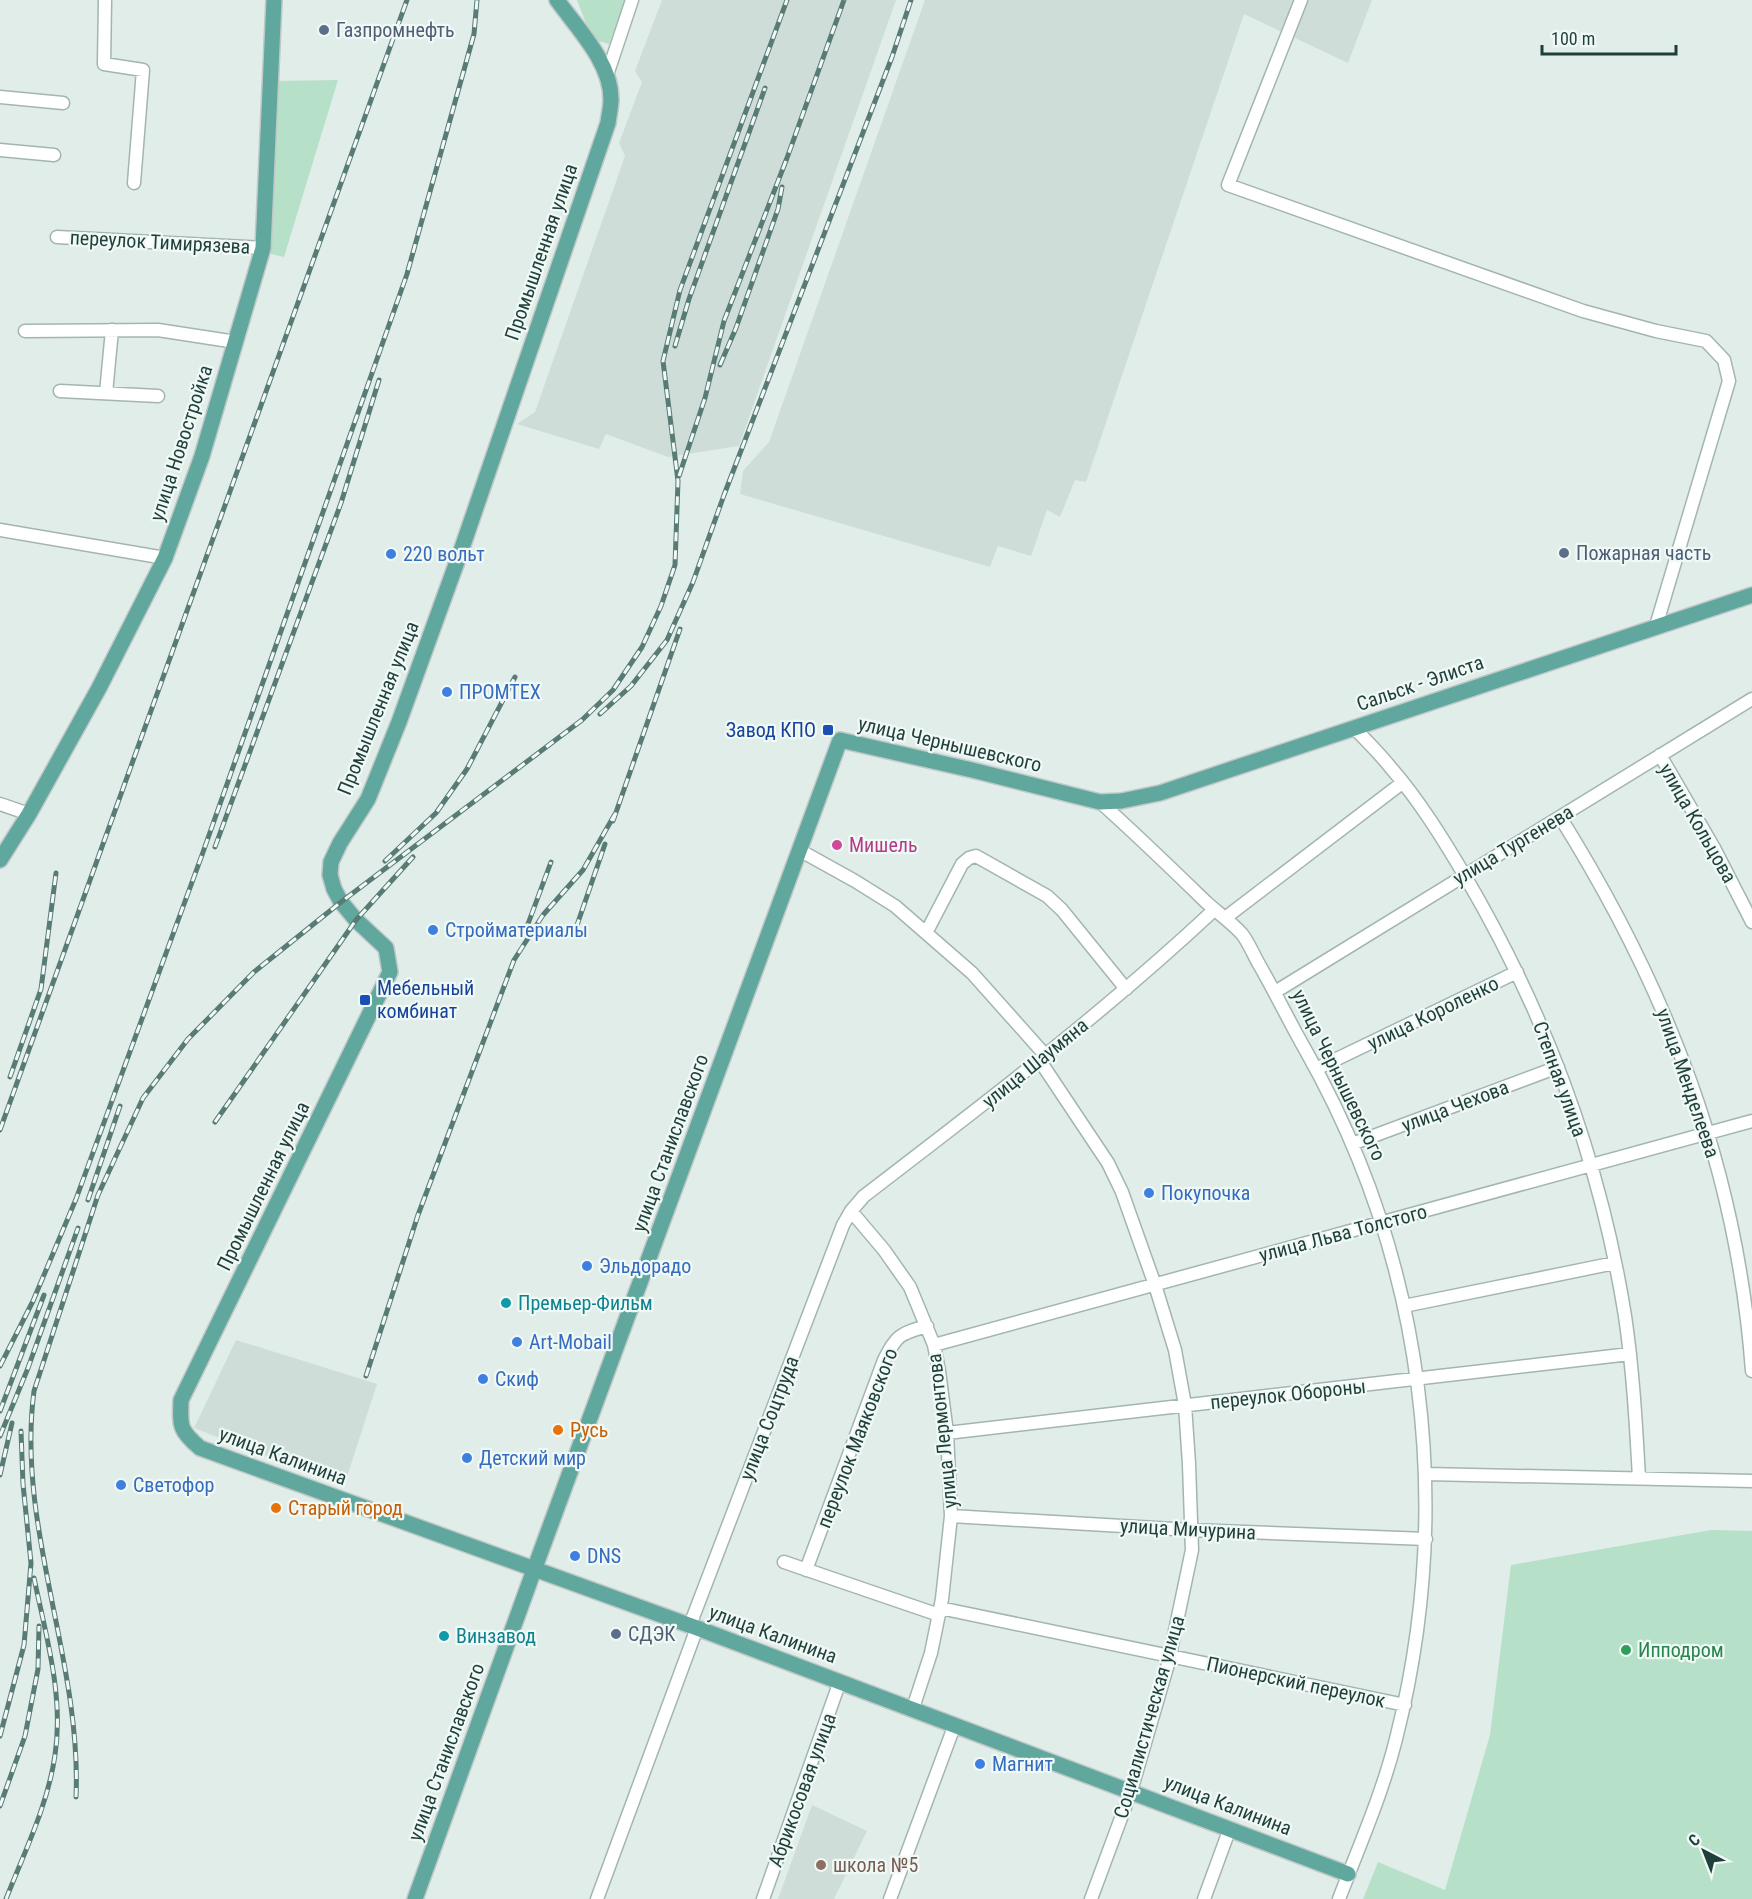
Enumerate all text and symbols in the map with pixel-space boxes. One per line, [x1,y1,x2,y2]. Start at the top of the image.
place label: Газпромнефть [336,18,455,42]
scale bar [1542,18,1676,56]
marker: Газпромнефть [317,23,331,37]
text: 100 m [1551,28,1595,49]
street label: Промышленная улица [500,161,582,343]
street label: переулок Тимирязева [69,225,251,259]
street label: улица Новостройка [144,362,218,524]
place label: Пожарная часть [1576,541,1711,565]
place label: 220 вольт [403,542,485,566]
marker: Пожарная часть [1557,546,1571,560]
marker: 220 вольт [384,547,398,561]
street label: Промышленная улица [332,618,424,798]
street label: Сальск - Элиста [1353,650,1487,716]
place label: ПРОМТЕХ [459,680,541,704]
marker: ПРОМТЕХ [440,685,454,699]
street label: улица Чернышевского [856,711,1044,777]
place label: Завод КПО [726,718,816,742]
marker: Завод КПО [821,723,835,737]
street label: улица Кольцова [1654,759,1742,887]
street label: улица Тургенева [1448,800,1578,890]
place label: Мишель [849,833,918,857]
marker: Мишель [830,838,844,852]
place label: Стройматериалы [445,918,588,942]
marker: Стройматериалы [426,923,440,937]
street label: улица Короленко [1364,971,1502,1055]
place label: Мебельный комбинат [377,976,474,1023]
street label: улица Чернышевского [1287,985,1391,1165]
marker: Мебельный комбинат [358,993,372,1007]
street label: улица Менделеева [1651,1005,1725,1161]
street label: улица Шаумяна [977,1013,1093,1113]
street label: Степная улица [1528,1018,1592,1140]
street label: улица Станиславского [627,1051,713,1235]
street label: улица Чехова [1398,1075,1512,1137]
street label: Промышленная улица [212,1098,314,1274]
place label: Покупочка [1161,1181,1250,1205]
marker: Покупочка [1142,1186,1156,1200]
street label: улица Льва Толстого [1256,1199,1430,1267]
place label: Эльдорадо [599,1254,691,1278]
marker: Эльдорадо [580,1259,594,1273]
place label: Премьер-Фильм [518,1291,653,1315]
marker: Премьер-Фильм [499,1296,513,1310]
place label: Art-Mobail [529,1330,612,1354]
marker: Art-Mobail [510,1335,524,1349]
street label: переулок Маяковского [812,1345,902,1531]
street label: улица Лермонтова [922,1352,962,1510]
street label: улица Соцтруда [734,1353,804,1483]
place label: Скиф [495,1367,539,1391]
marker: Скиф [476,1372,490,1386]
street label: переулок Обороны [1209,1374,1367,1414]
place label: Русь [570,1418,608,1442]
street label: улица Калинина [216,1422,350,1490]
marker: Русь [551,1423,565,1437]
place label: Детский мир [479,1446,586,1470]
marker: Детский мир [460,1451,474,1465]
place label: Светофор [133,1473,214,1497]
marker: Светофор [114,1478,128,1492]
place label: Старый город [288,1496,403,1520]
marker: Старый город [269,1501,283,1515]
street label: улица Мичурина [1119,1513,1257,1545]
place label: DNS [587,1544,621,1568]
marker: DNS [568,1549,582,1563]
street label: улица Калинина [706,1600,840,1668]
street label: Социалистическая улица [1109,1613,1189,1821]
place label: СДЭК [628,1622,676,1646]
place label: Винзавод [456,1624,536,1648]
marker: СДЭК [609,1627,623,1641]
marker: Винзавод [437,1629,451,1643]
place label: Ипподром [1638,1638,1724,1662]
marker: Ипподром [1619,1643,1633,1657]
street label: Пионерский переулок [1204,1651,1388,1713]
street label: улица Станиславского [403,1660,489,1844]
street label: Абрикосовая улица [763,1710,841,1870]
place label: Магнит [992,1752,1053,1776]
marker: Магнит [973,1757,987,1771]
street label: улица Калинина [1161,1770,1295,1840]
north arrow [1674,1821,1734,1881]
text: С [1685,1830,1704,1850]
place label: школа №5 [833,1853,918,1877]
marker: школа №5 [814,1858,828,1872]

